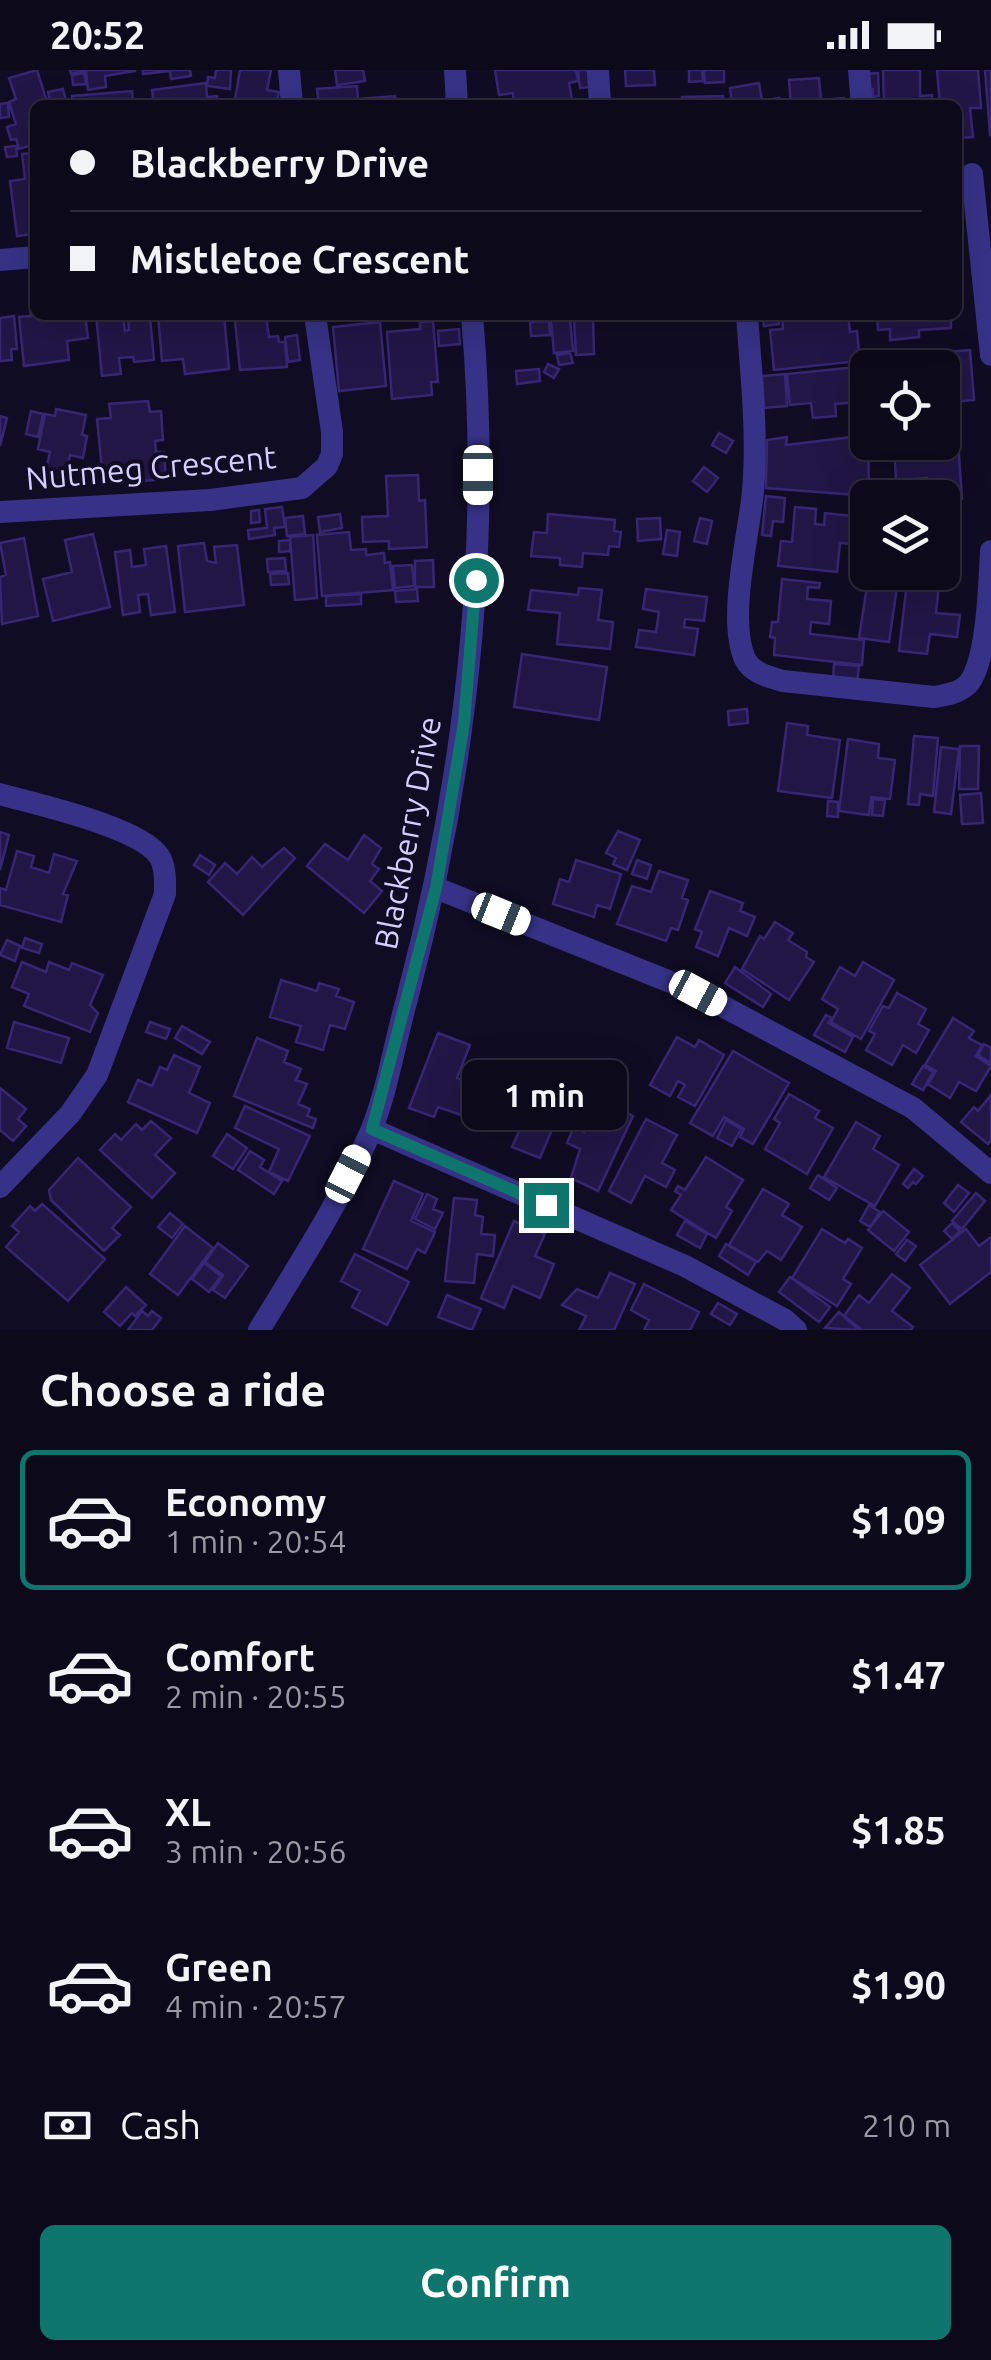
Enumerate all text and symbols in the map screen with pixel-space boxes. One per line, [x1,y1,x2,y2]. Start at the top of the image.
text: 20:52 [50,14,145,56]
text: Blackberry Drive [130,142,429,184]
text: Mistletoe Crescent [130,238,470,280]
map controls [850,350,960,590]
button: locate [850,350,960,460]
street label: Nutmeg Crescent [24,438,278,496]
car [463,445,493,505]
button: layers [850,480,960,590]
route start [454,558,499,603]
street label: Blackberry Drive [367,714,447,952]
car [468,889,534,939]
car [664,966,732,1020]
callout: 1 min [464,1060,628,1130]
text: 1 min [504,1077,585,1113]
car [321,1140,375,1208]
route end [524,1183,569,1228]
text: Choose a ride [40,1364,326,1415]
icon: car [45,1475,135,1565]
text: Economy [165,1481,326,1523]
text: $1.09 [851,1499,946,1541]
text: 1 min · 20:54 [165,1523,347,1559]
icon: car [45,1630,135,1720]
text: Comfort [165,1636,315,1678]
text: $1.47 [851,1654,946,1696]
text: 2 min · 20:55 [165,1678,347,1714]
icon: car [45,1785,135,1875]
text: XL [165,1791,211,1833]
text: $1.85 [851,1809,946,1851]
text: 3 min · 20:56 [165,1833,347,1869]
icon: car [45,1940,135,2030]
text: Green [165,1946,273,1988]
text: $1.90 [851,1964,946,2006]
text: 4 min · 20:57 [165,1988,347,2024]
icon: cash [40,2098,95,2153]
text: Cash [120,2104,201,2146]
text: 210 m [862,2107,951,2143]
button: Confirm [40,2225,951,2340]

